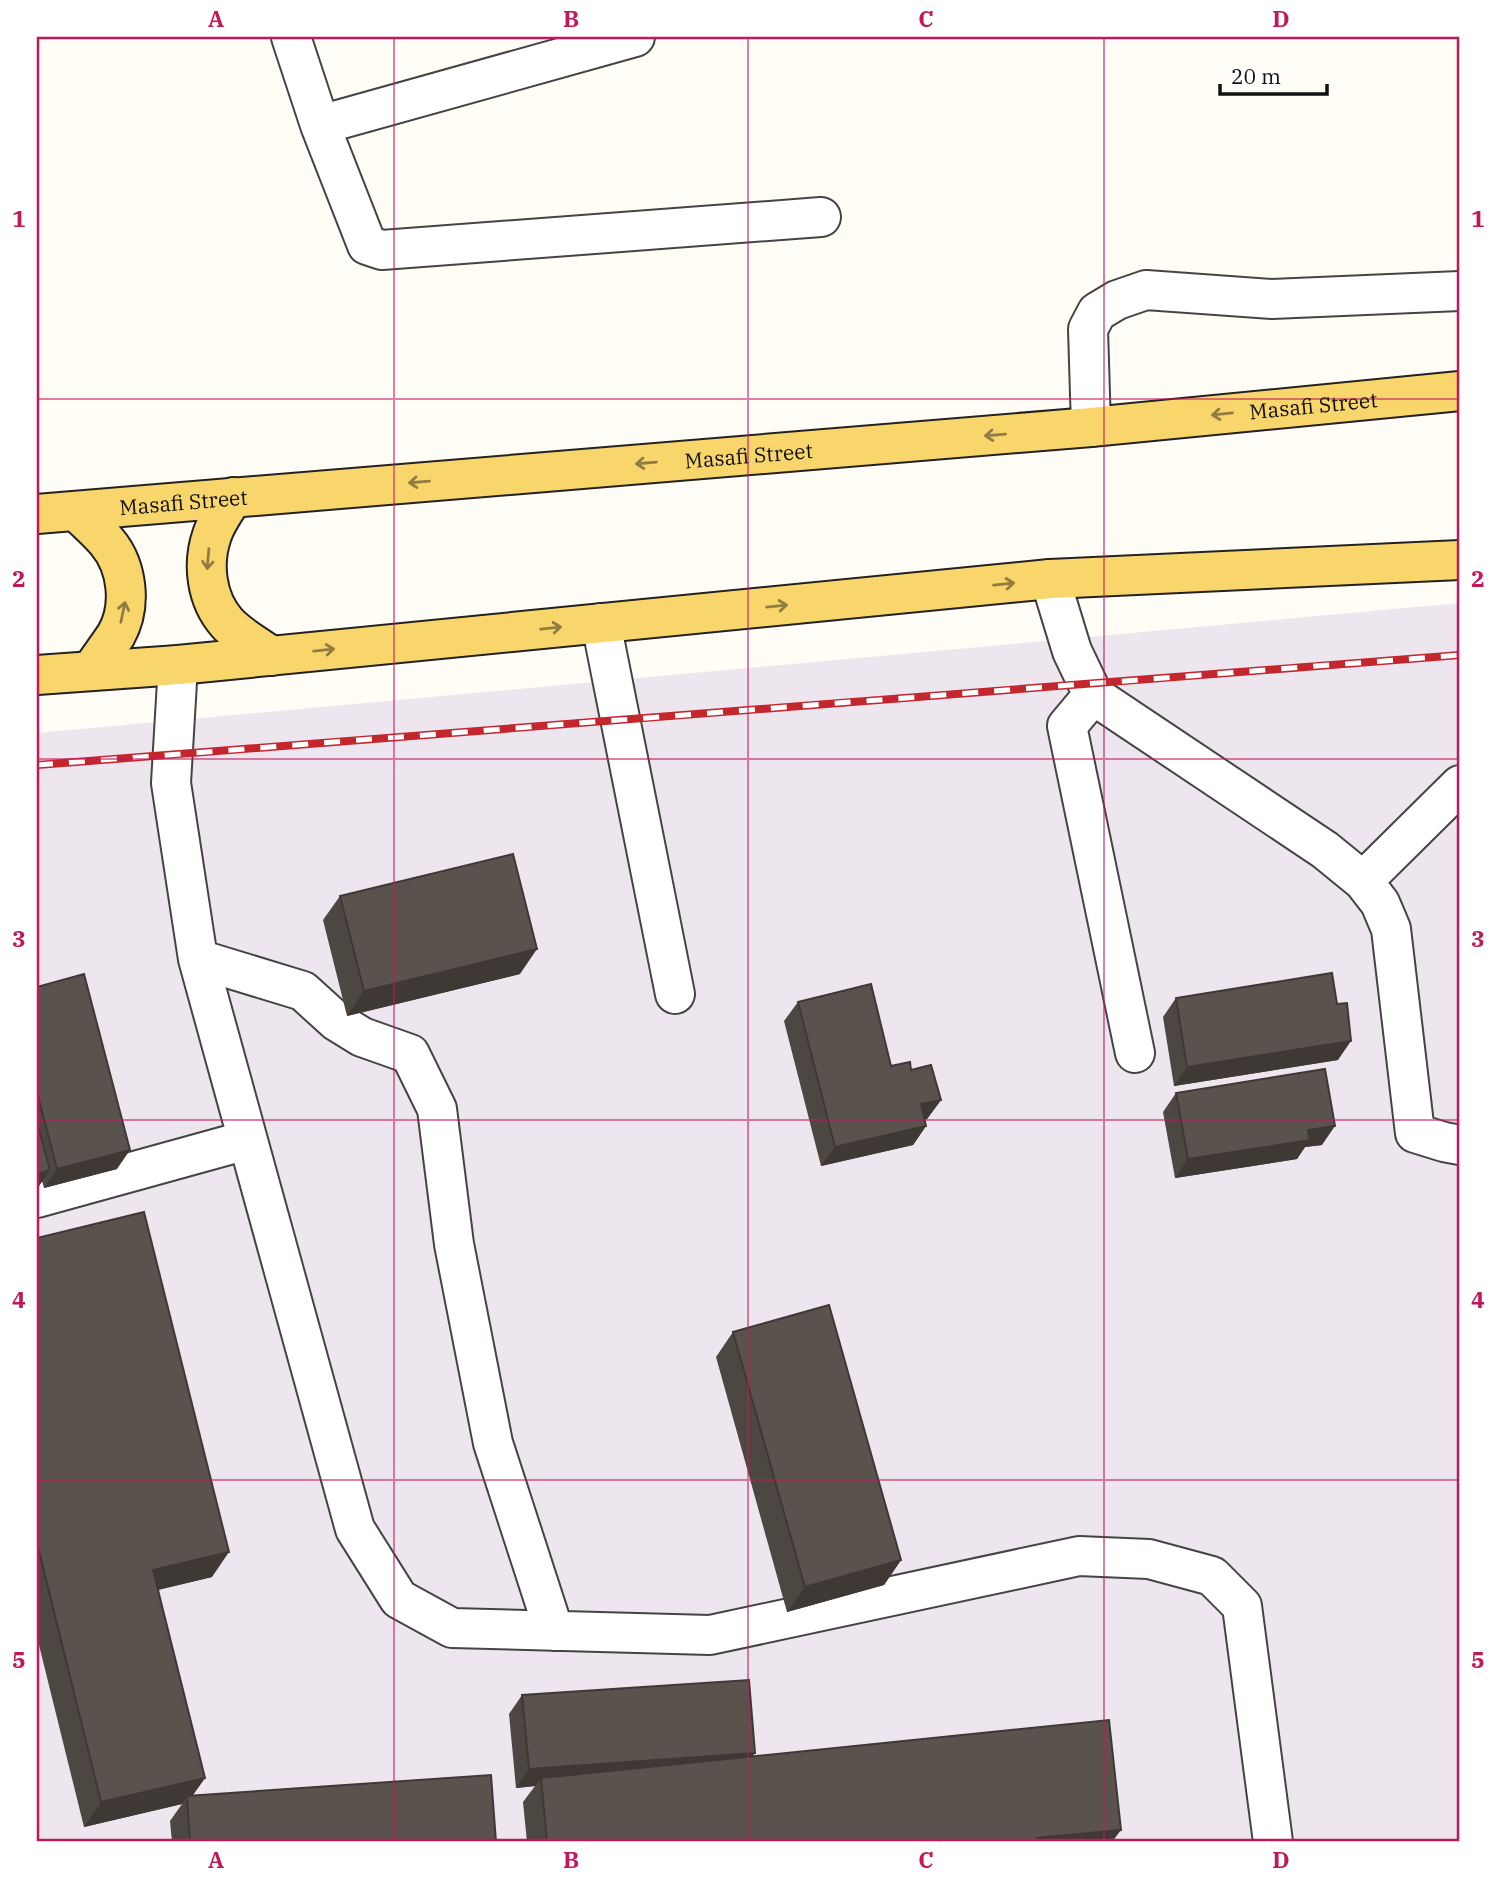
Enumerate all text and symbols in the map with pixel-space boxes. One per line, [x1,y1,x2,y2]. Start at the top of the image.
text: A [208,3,224,33]
text: B [563,3,579,33]
text: C [918,3,934,33]
text: D [1272,3,1290,33]
scale bar [1220,52,1327,96]
text: 20 m [1231,62,1281,90]
text: 1 [12,203,26,233]
text: 1 [1471,203,1485,233]
street label: Masafi Street [1248,385,1379,425]
one-way arrow [1211,408,1233,421]
one-way arrow [984,429,1007,442]
street label: Masafi Street [683,436,814,475]
one-way arrow [635,457,658,470]
one-way arrow [409,476,431,489]
street label: Masafi Street [118,483,249,521]
one-way arrow [201,547,214,570]
text: 2 [12,563,26,593]
text: 2 [1471,563,1485,593]
one-way arrow [992,577,1014,590]
one-way arrow [765,599,788,612]
one-way arrow [116,601,130,624]
one-way arrow [539,621,562,634]
one-way arrow [313,644,335,657]
text: 3 [12,923,26,953]
text: 3 [1471,923,1485,953]
text: 4 [12,1284,26,1314]
text: 4 [1471,1284,1485,1314]
text: 5 [12,1644,26,1674]
text: 5 [1471,1644,1485,1674]
text: A [208,1844,224,1874]
text: B [563,1844,579,1874]
text: C [918,1844,934,1874]
text: D [1272,1844,1290,1874]

